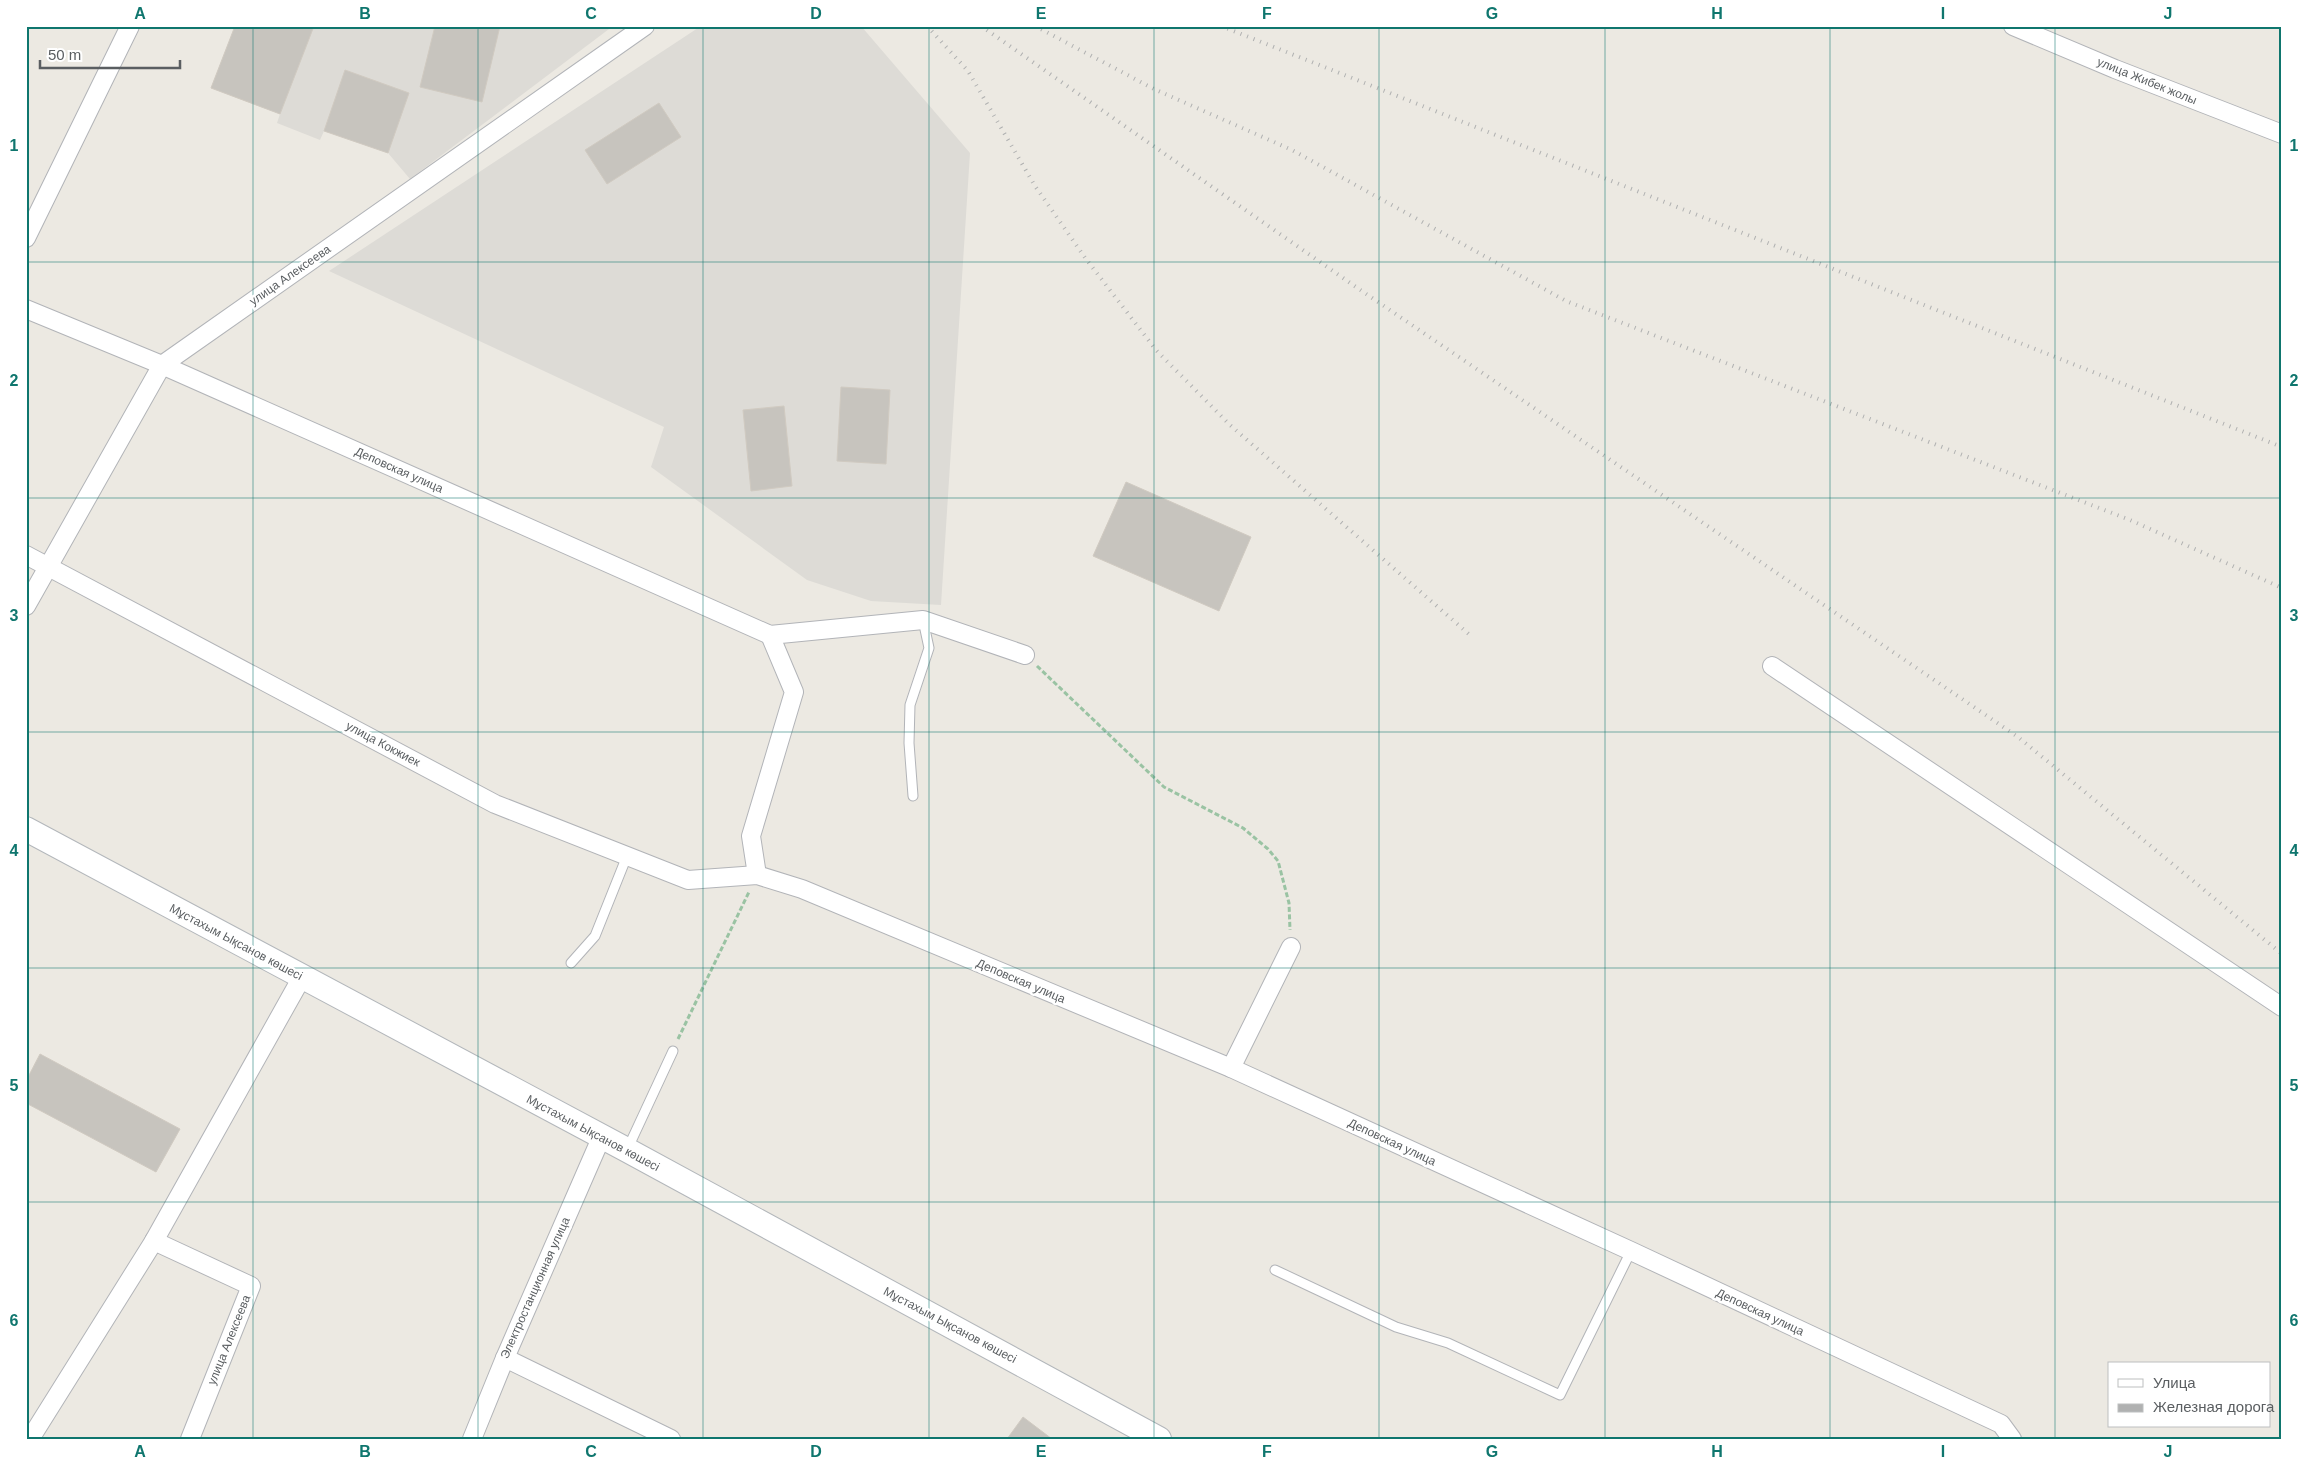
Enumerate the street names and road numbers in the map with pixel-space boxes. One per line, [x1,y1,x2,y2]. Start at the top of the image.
street label: улица Жибек жолы [2095,55,2199,107]
street label: улица Алексеева [247,242,333,308]
street label: Деповская улица [353,444,446,496]
street label: улица Кокжиек [344,719,423,770]
street label: Мұстахым Ықсанов көшесі [167,901,305,983]
street label: Деповская улица [974,956,1068,1006]
street label: Мұстахым Ықсанов көшесі [524,1092,662,1174]
street label: Деповская улица [1346,1116,1438,1169]
street label: Электростанционная улица [497,1215,573,1361]
street label: Мұстахым Ықсанов көшесі [881,1284,1019,1366]
street label: Деповская улица [1714,1286,1806,1339]
street label: улица Алексеева [205,1293,254,1387]

